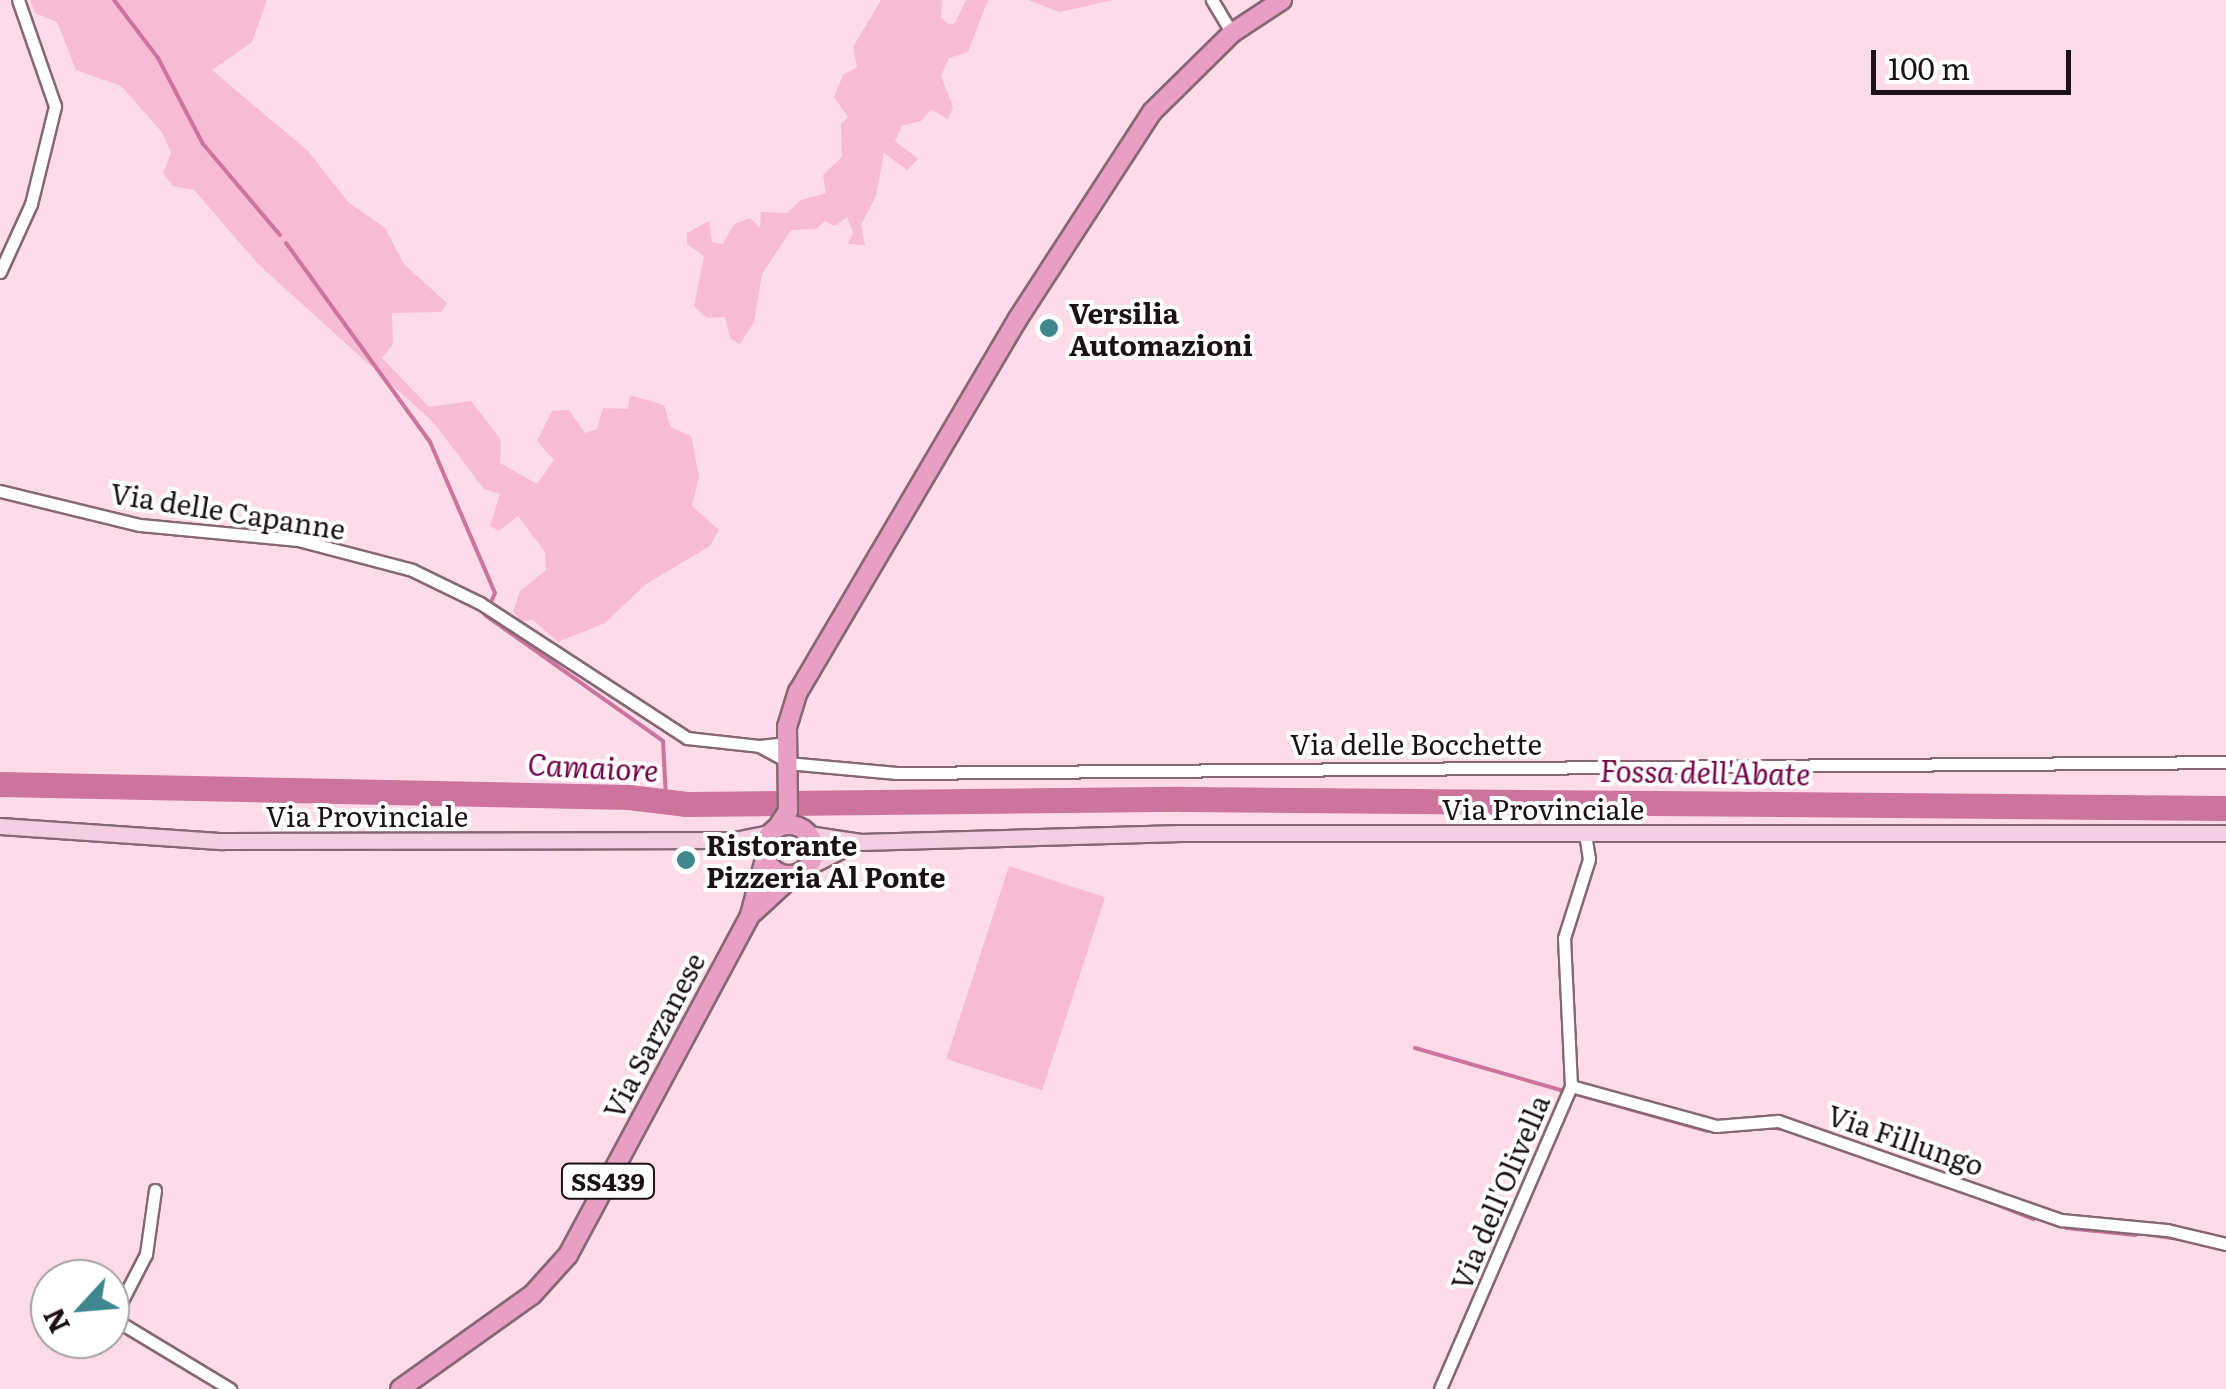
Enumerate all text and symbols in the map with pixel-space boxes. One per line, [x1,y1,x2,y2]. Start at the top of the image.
scale bar [1876,30,2076,92]
text: 100 m [1888,45,1970,89]
place label: Versilia Automazioni [1069,295,1253,361]
marker: Versilia Automazioni [1038,317,1060,339]
street label: Via delle Capanne [108,475,348,545]
street label: Via delle Bocchette [1290,726,1542,760]
water label: Camaiore [527,745,659,787]
water label: Fossa dell'Abate [1599,751,1811,791]
street label: Via Provinciale [1442,791,1644,825]
street label: Via Provinciale [266,798,468,832]
place label: Ristorante Pizzeria Al Ponte [706,827,946,893]
marker: Ristorante Pizzeria Al Ponte [675,849,697,871]
street label: Via Sarzanese [595,946,711,1124]
street label: Via dell'Olivella [1443,1089,1555,1295]
street label: Via Fillungo [1824,1097,1988,1181]
road number: SS439 [560,1161,656,1201]
north arrow [30,1259,130,1359]
text: N [31,1302,79,1341]

